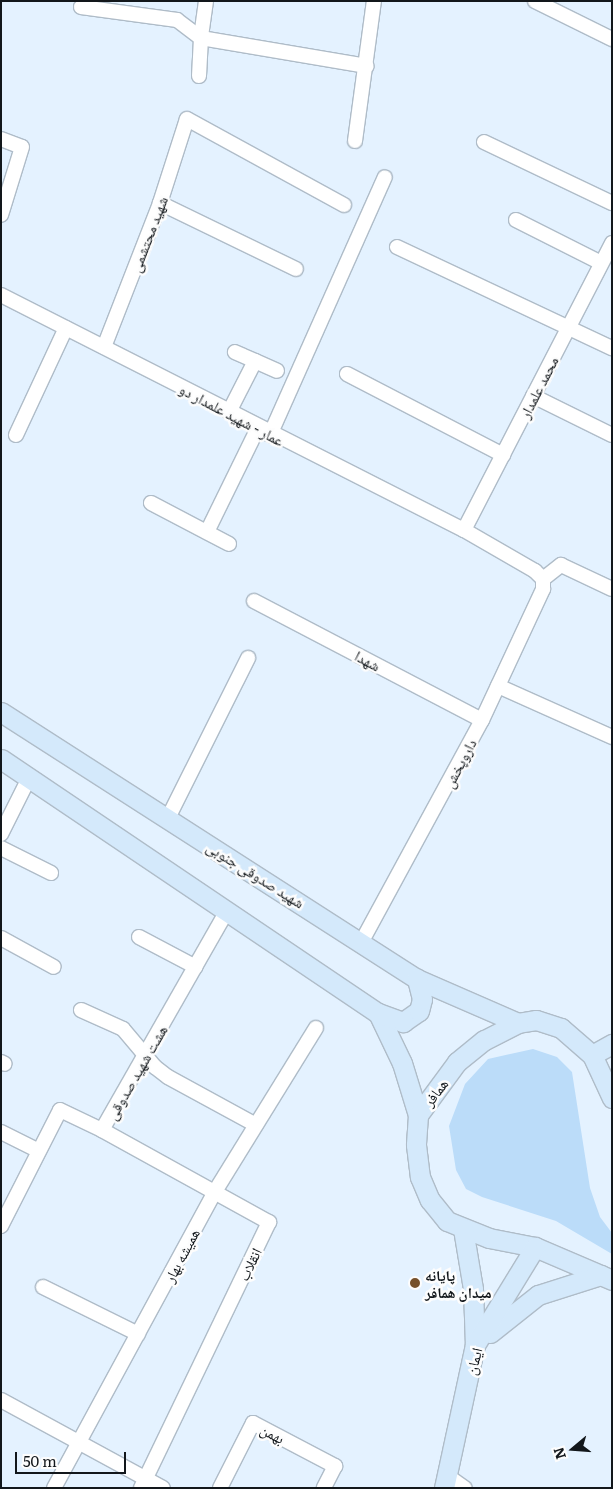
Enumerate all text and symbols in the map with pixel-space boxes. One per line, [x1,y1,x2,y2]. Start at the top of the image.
street label: شهید محتشمی [125,194,171,274]
street label: محمد علمدار [515,353,561,421]
street label: عمار - شهید علمدار دو [177,379,287,449]
street label: شهدا [352,646,384,674]
street label: داروپخش [439,735,479,791]
street label: شهید صدوقی جنوبی [204,837,308,911]
street label: هشت شهید صدوقی [102,1021,170,1123]
street label: همافر [419,1075,451,1109]
street label: همیشه بهار [159,1225,203,1285]
street label: انقلاب [233,1245,265,1283]
place label: پایانه میدان همافر [425,1265,492,1300]
marker: پایانه میدان همافر [409,1277,421,1289]
street label: ایمان [461,1345,485,1377]
street label: بهمن [258,1419,288,1447]
north arrow [548,1424,598,1474]
scale bar [18,1442,129,1474]
text: N [547,1445,570,1462]
text: 50 m [23,1449,57,1472]

